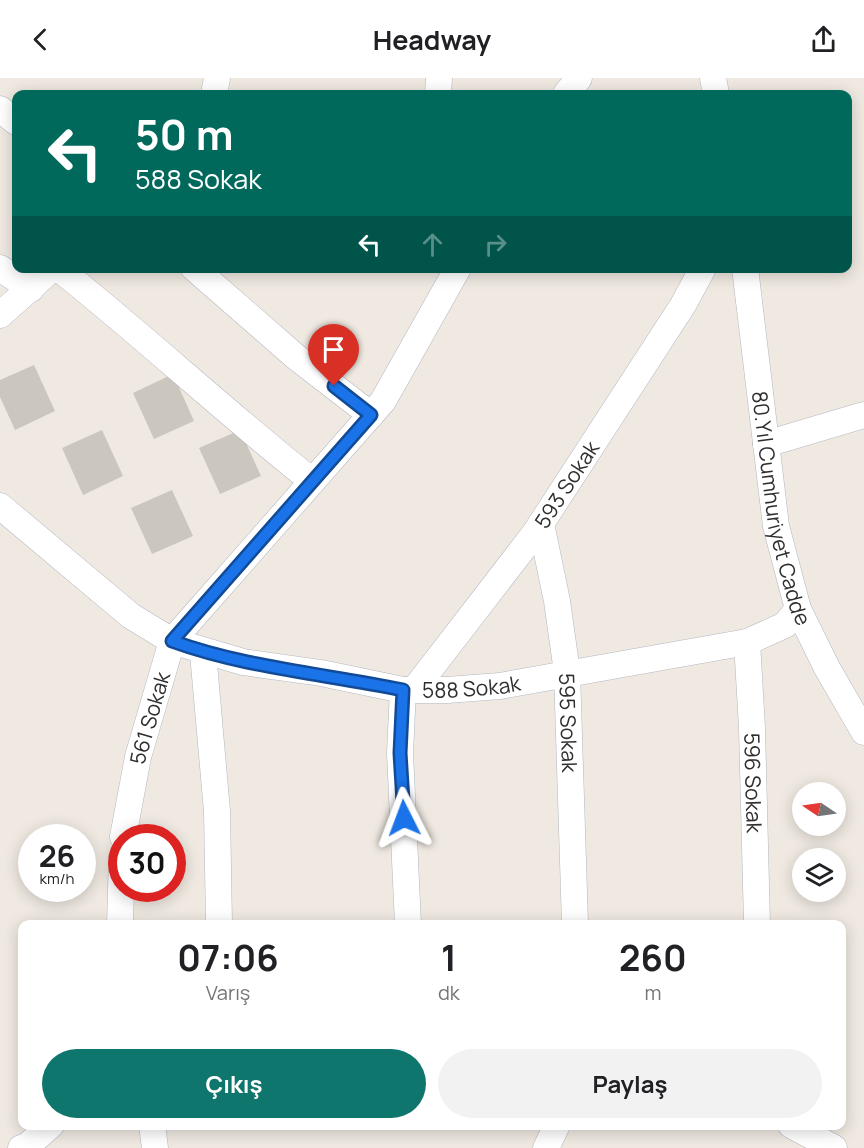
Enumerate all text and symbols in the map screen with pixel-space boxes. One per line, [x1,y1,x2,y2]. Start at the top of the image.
text: Headway [373,21,491,58]
icon: back [24,23,57,56]
icon: share [807,23,840,56]
text: 50 m [135,105,233,163]
icon: left [36,114,114,192]
text: 588 Sokak [135,160,262,197]
icon: left [353,228,386,261]
icon: ahead [416,228,449,261]
icon: right [479,228,512,261]
pin [308,324,359,386]
icon: arrive [317,333,350,366]
street label: 80.Yıl Cumhuriyet Cadde [746,389,818,630]
street label: 593 Sokak [528,435,605,534]
street label: 561 Sokak [123,668,176,766]
street label: 588 Sokak [422,669,523,704]
street label: 595 Sokak [553,673,584,773]
street label: 596 Sokak [738,732,769,834]
north arrow [792,782,846,836]
map controls [792,782,846,902]
position arrow [372,786,436,850]
speed limit sign: 30 [108,824,186,902]
text: 26 [39,835,75,876]
button: layers [792,848,846,902]
text: km/h [40,868,74,889]
text: 07:06 [177,933,279,982]
text: 1 [441,933,457,982]
text: 260 [619,933,687,982]
text: Varış [206,979,250,1006]
text: dk [438,979,460,1006]
text: m [644,979,661,1006]
button: Çıkış [42,1049,426,1118]
button: Paylaş [438,1049,822,1118]

